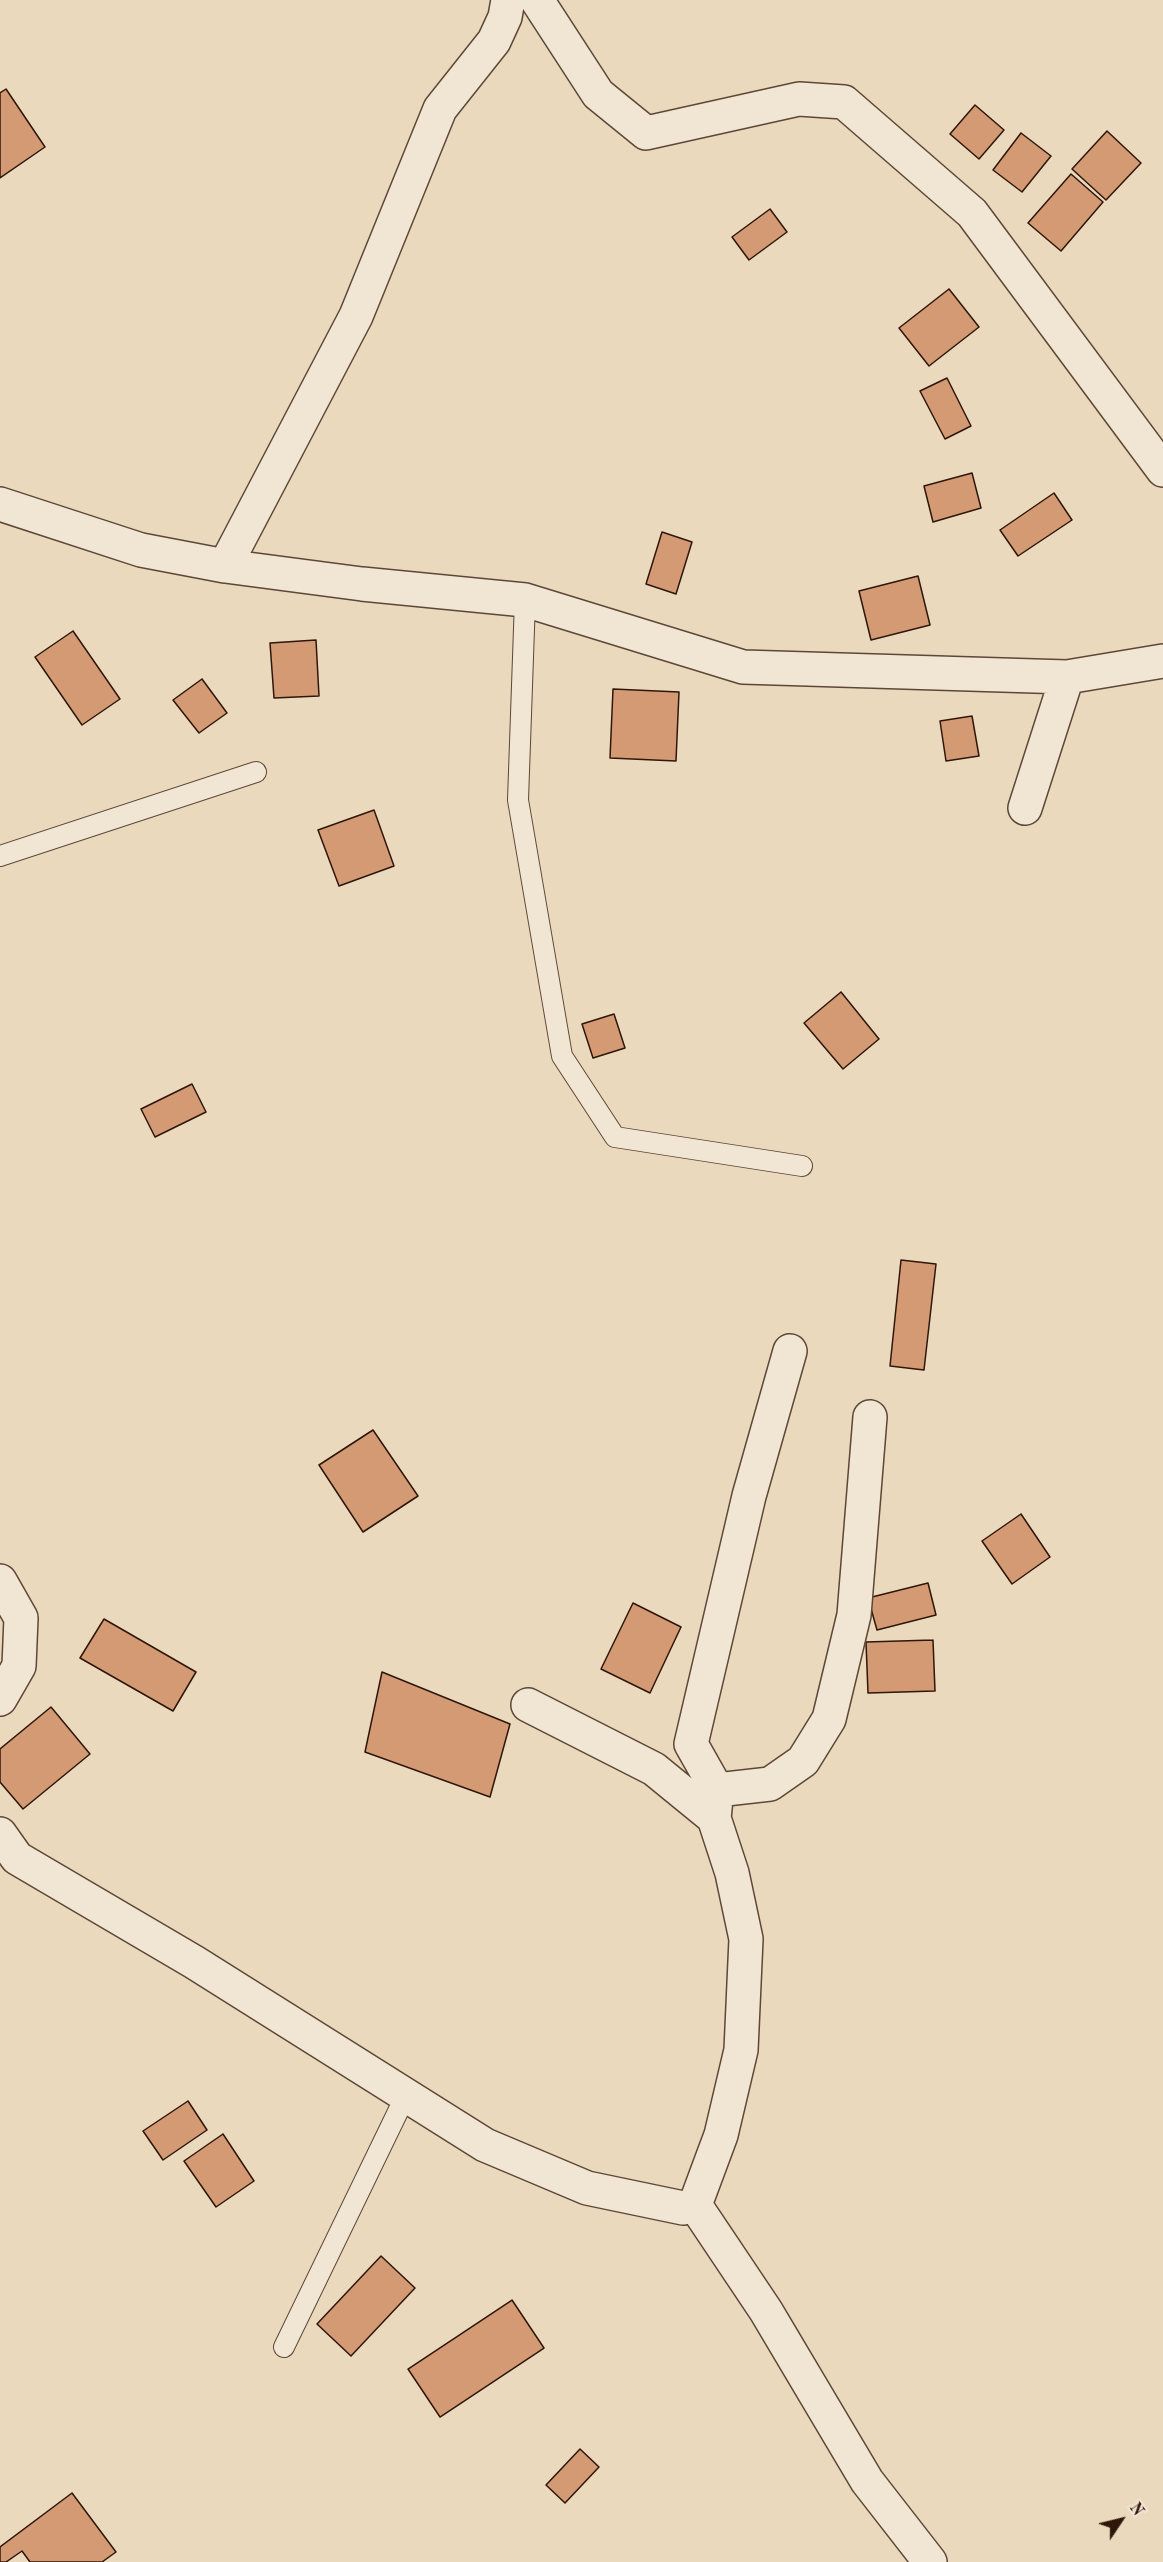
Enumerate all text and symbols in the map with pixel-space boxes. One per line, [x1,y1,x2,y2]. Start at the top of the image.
north arrow [1091,2490,1151,2550]
text: N [1126,2500,1146,2519]

